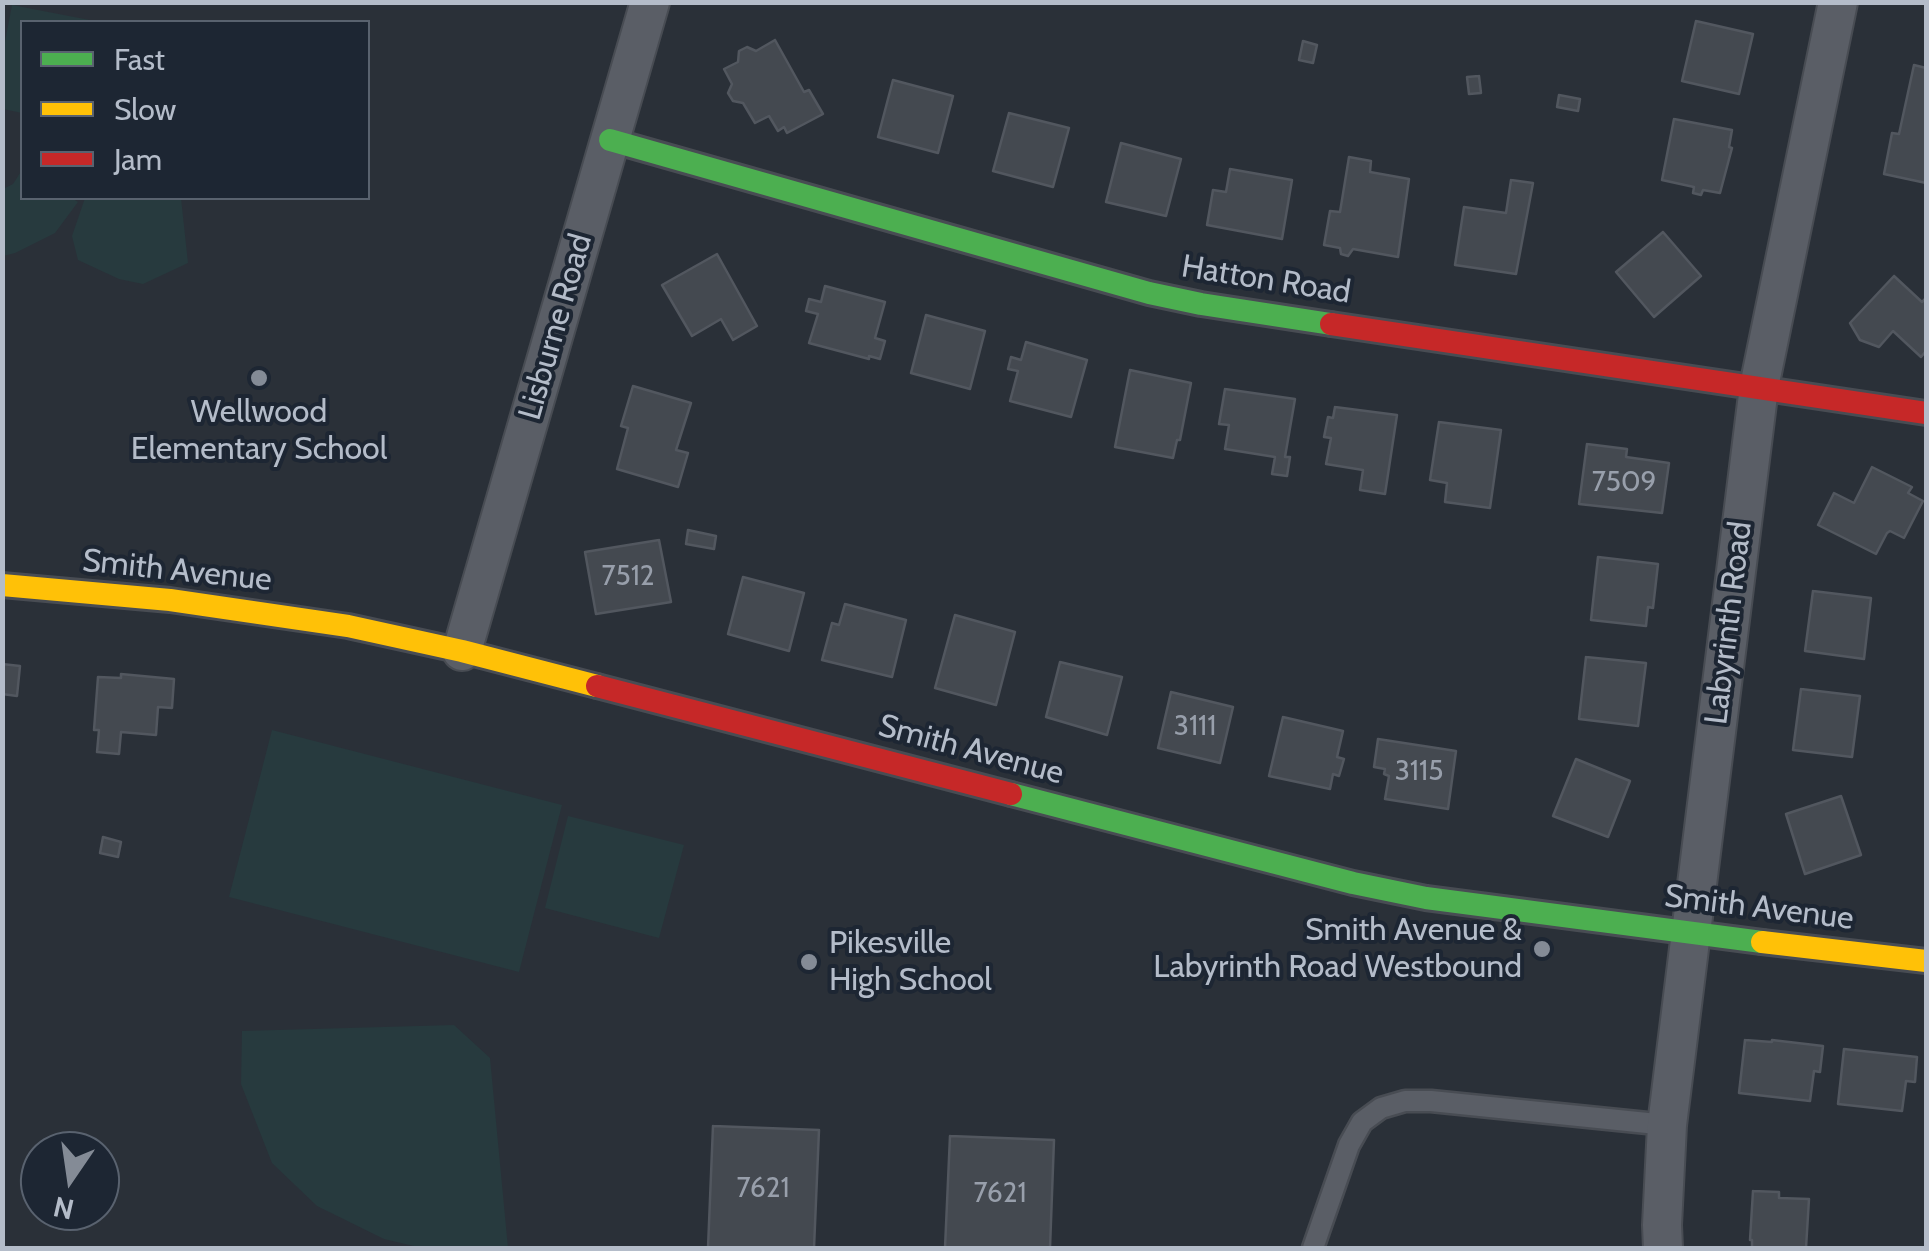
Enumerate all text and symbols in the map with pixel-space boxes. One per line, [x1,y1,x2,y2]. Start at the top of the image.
legend [20,20,370,200]
text: Fast [114,41,165,78]
text: Slow [114,91,176,128]
text: Jam [114,141,162,178]
street label: Lisburne Road [511,230,601,424]
street label: Hatton Road [1179,248,1353,312]
marker: Wellwood Elementary School [248,367,270,389]
place label: Wellwood Elementary School [131,394,387,469]
house number: 7509 [1592,466,1656,500]
street label: Labyrinth Road [1697,519,1761,727]
street label: Smith Avenue [80,542,274,600]
house number: 7512 [601,560,655,594]
street label: Smith Avenue [874,707,1068,793]
house number: 3111 [1174,710,1216,744]
house number: 3115 [1395,755,1443,789]
street label: Smith Avenue [1662,877,1856,939]
place label: Smith Avenue & Labyrinth Road Westbound [1153,912,1522,987]
place label: Pikesville High School [829,925,992,1000]
marker: Smith Avenue & Labyrinth Road Westbound [1531,938,1553,960]
marker: Pikesville High School [798,951,820,973]
north arrow [20,1131,120,1231]
house number: 7621 [736,1172,790,1206]
house number: 7621 [973,1177,1027,1211]
text: N [50,1189,77,1227]

